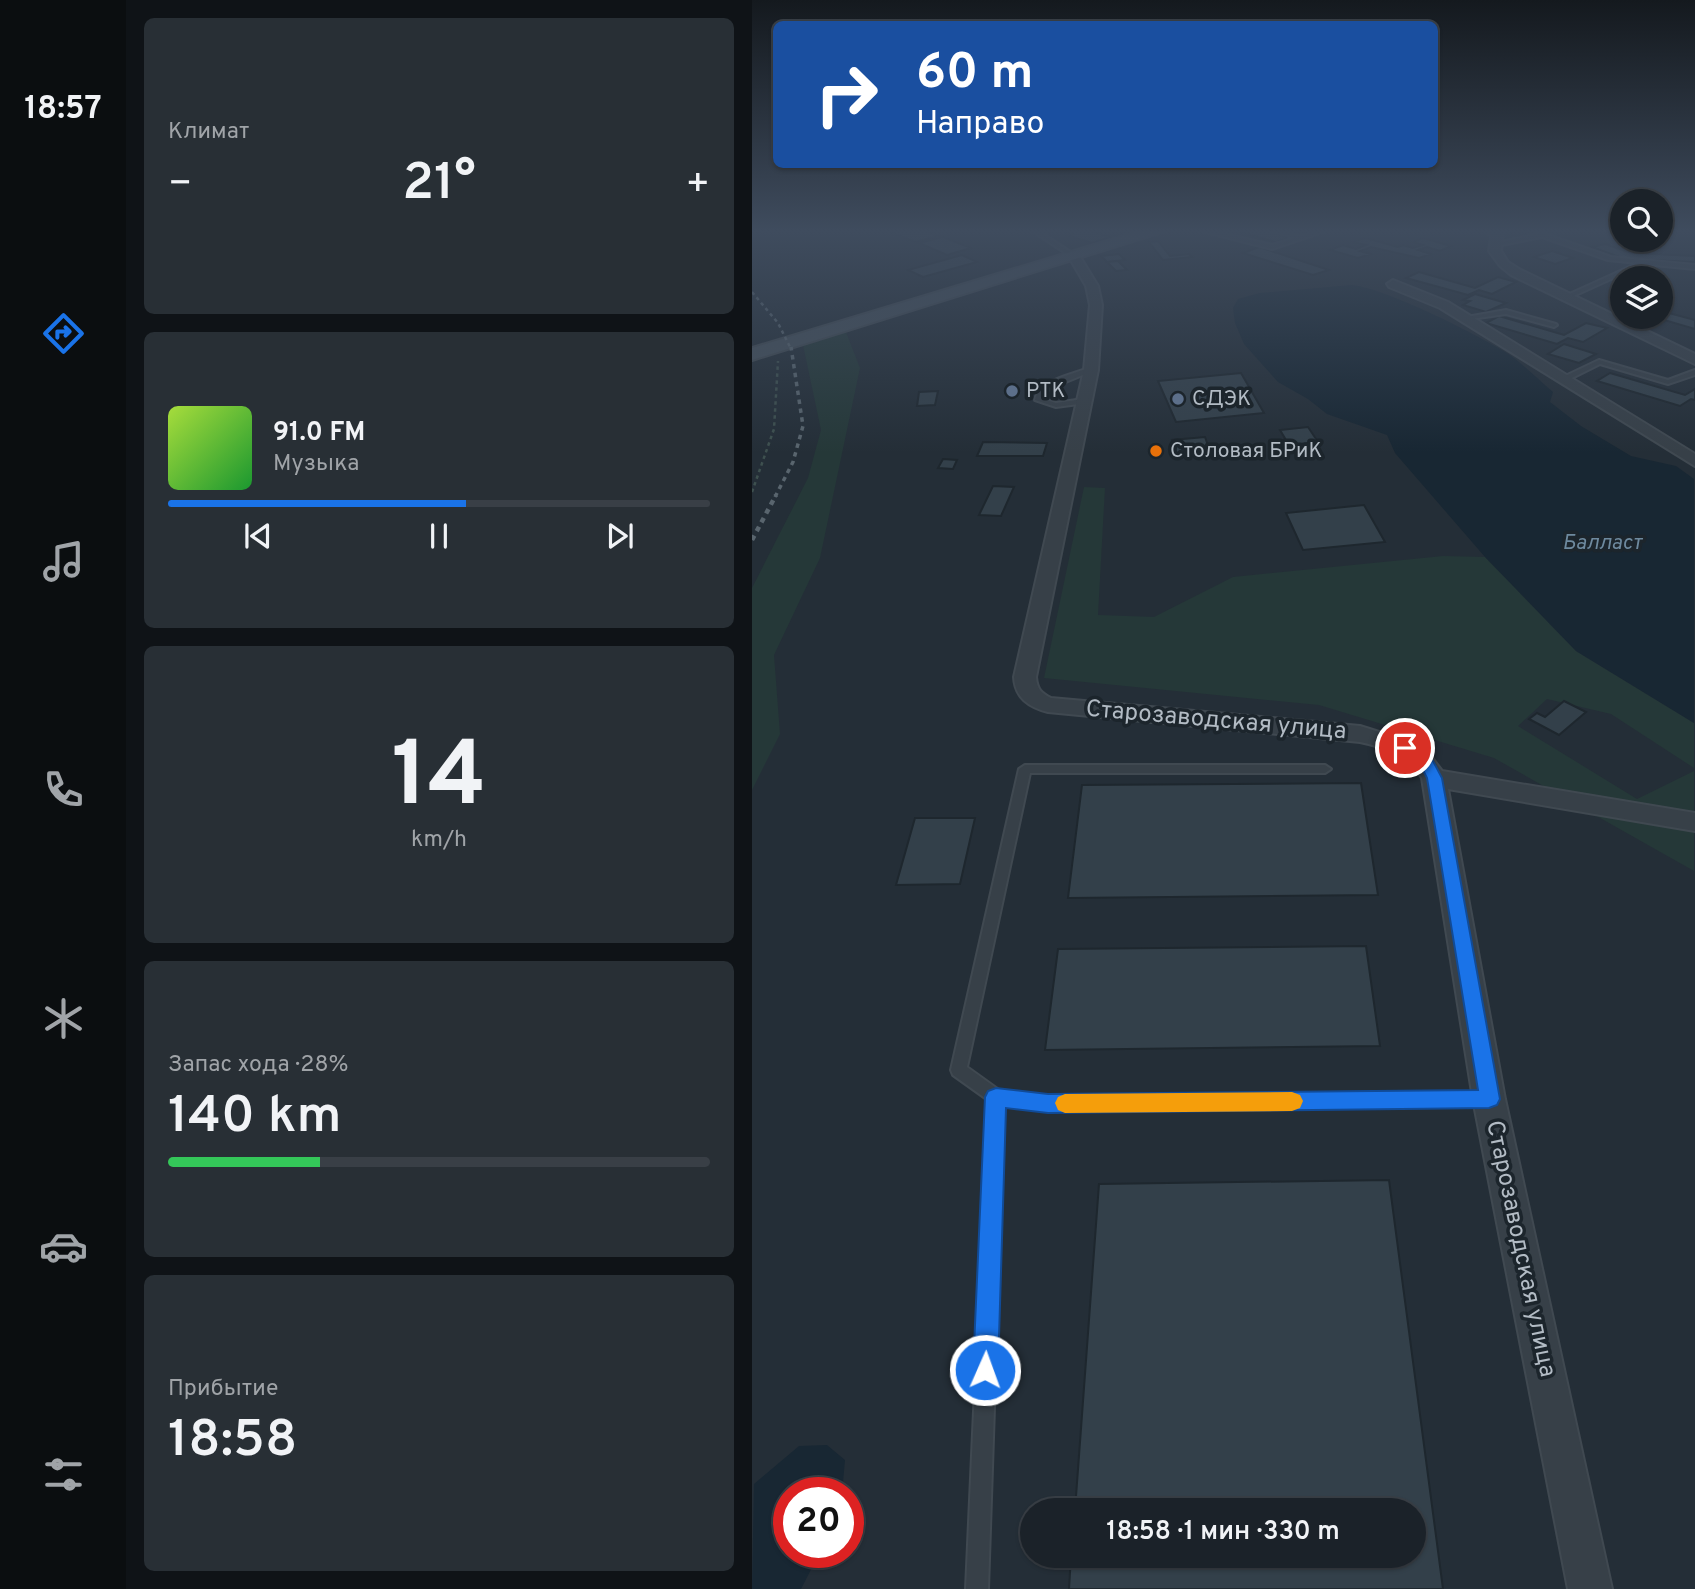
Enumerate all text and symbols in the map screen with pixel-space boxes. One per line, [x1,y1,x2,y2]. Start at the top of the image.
text: 60 m [916,44,1034,106]
icon: right [801,49,892,140]
text: 18:57 [24,90,102,130]
text: Направо [916,105,1044,145]
text: Климат [168,118,249,147]
text: 21° [402,152,476,218]
text: − [168,161,193,210]
text: + [685,161,710,210]
map controls [1610,189,1673,329]
button: search [1610,189,1673,252]
button: layers [1610,266,1673,329]
icon: directions [39,309,88,358]
place label: РТК [1026,378,1065,405]
marker: РТК [1004,383,1020,399]
place label: СДЭК [1192,386,1251,413]
marker: СДЭК [1170,391,1186,407]
text: 91.0 FM [273,417,365,450]
place label: Столовая БРиК [1170,438,1322,465]
marker: Столовая БРиК [1148,443,1164,459]
text: Музыка [273,450,359,479]
icon: previous [239,517,277,555]
icon: pause [420,517,458,555]
icon: next [601,517,639,555]
water label: Балласт [1562,530,1644,557]
icon: music [39,537,88,586]
street label: Старозаводская улица [1084,695,1348,747]
pin [1375,718,1435,778]
text: 14 [392,723,486,838]
icon: arrive [1386,729,1424,767]
icon: phone [39,765,88,814]
text: km/h [411,826,467,855]
icon: climate [39,994,88,1043]
text: Запас хода · 28% [168,1051,348,1080]
text: 140 km [168,1085,342,1151]
street label: Старозаводская улица [1478,1118,1562,1380]
icon: car [39,1222,88,1271]
position arrow [948,1333,1022,1407]
text: Прибытие [168,1375,278,1404]
text: 18:58 [168,1409,297,1475]
icon: filters [39,1450,88,1499]
speed limit sign: 20 [773,1477,864,1568]
text: 18:58 · 1 мин · 330 m [1106,1516,1340,1549]

